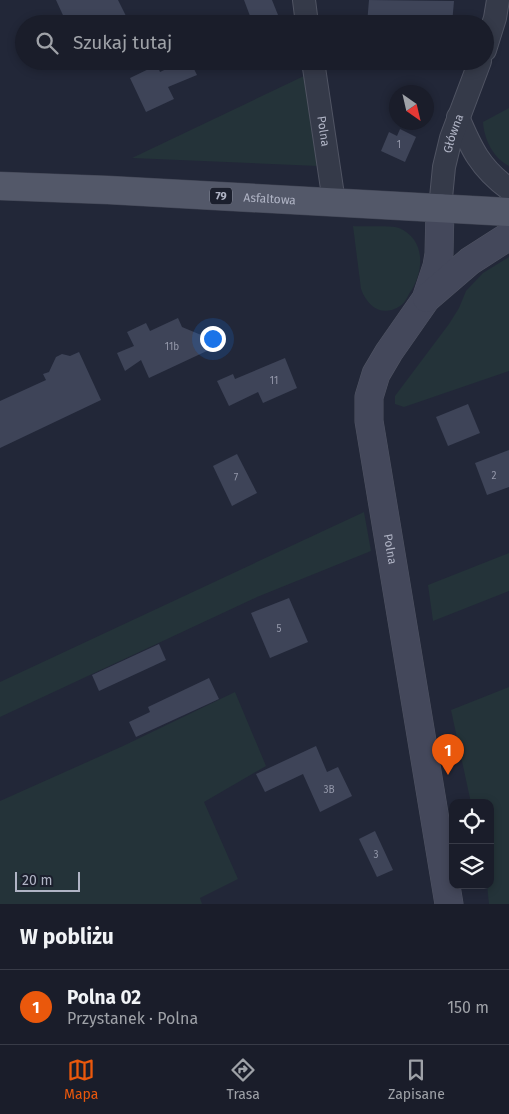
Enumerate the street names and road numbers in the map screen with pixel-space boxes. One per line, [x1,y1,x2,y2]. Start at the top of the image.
street label: Główna [441,112,466,154]
street label: Polna [314,115,333,147]
road number: 79 [210,188,232,205]
street label: Asfaltowa [243,190,296,207]
street label: Polna [381,533,400,565]

